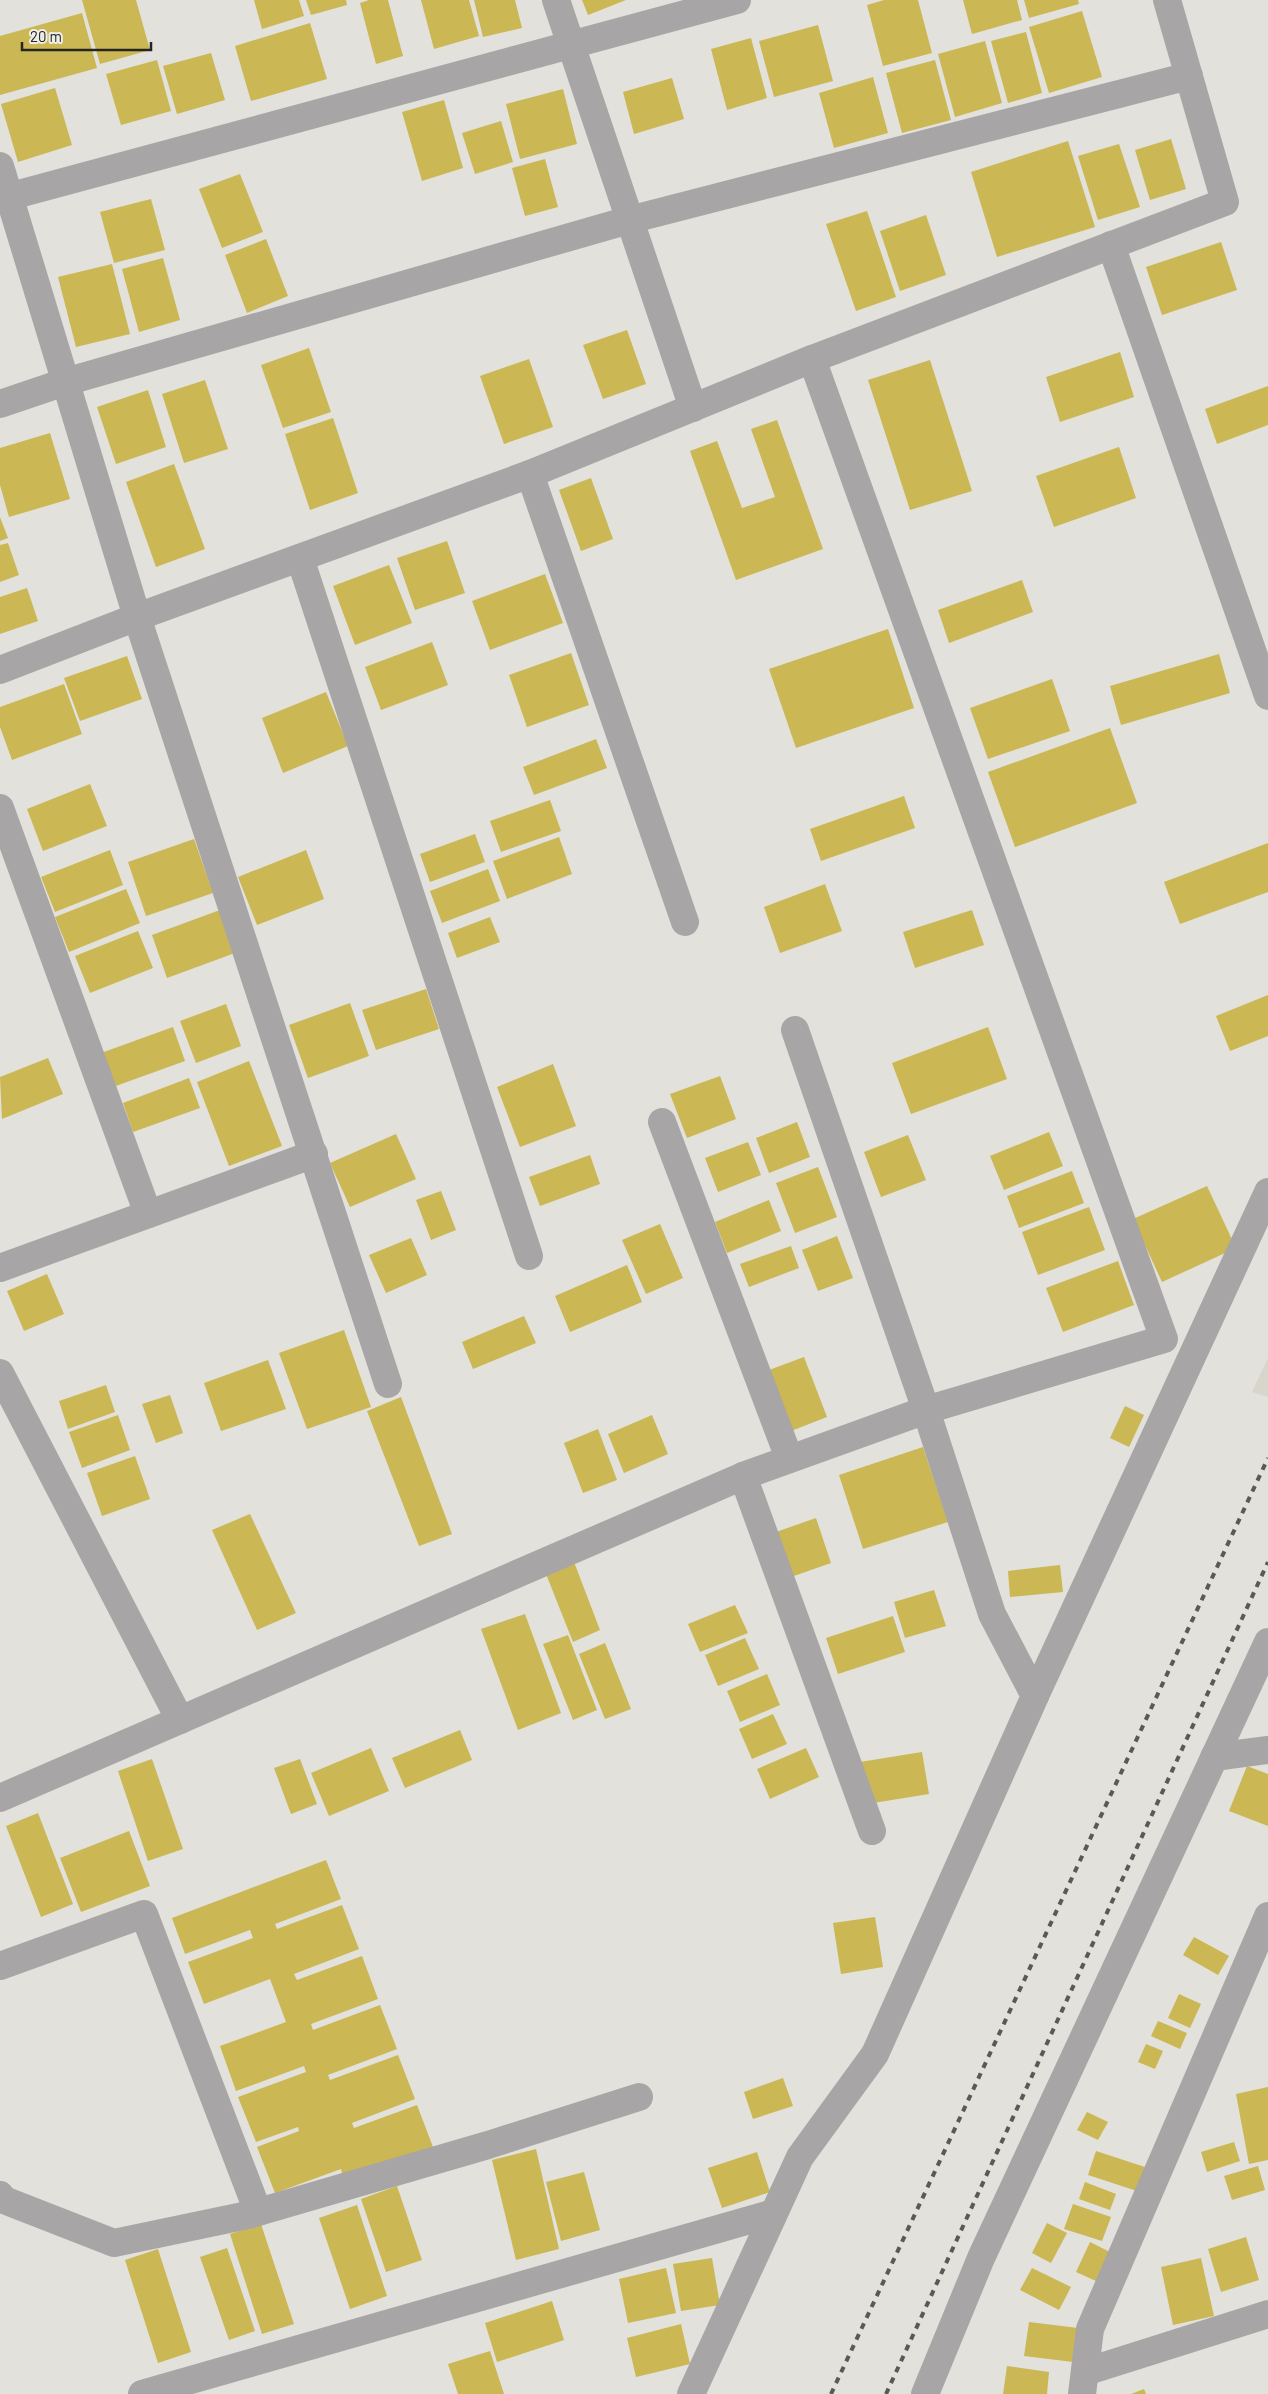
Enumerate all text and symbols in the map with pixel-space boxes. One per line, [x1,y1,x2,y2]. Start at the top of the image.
scale bar [22,20,151,52]
text: 20 m [30,27,62,45]

